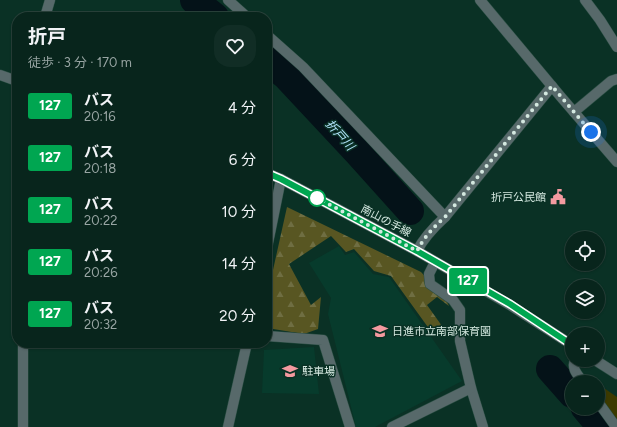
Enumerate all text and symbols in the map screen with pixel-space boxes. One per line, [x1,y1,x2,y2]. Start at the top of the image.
text: 折戸 [28,25,66,48]
button: heart [214,25,256,67]
text: 徒歩 · 3 分 · 170 m [28,55,132,70]
text: バス [84,91,114,109]
text: 127 [39,97,61,114]
text: 4 分 [228,99,256,117]
text: 20:16 [84,109,116,124]
water label: 折戸川 [323,117,359,155]
your location [581,122,601,142]
text: バス [84,143,114,161]
text: 127 [39,149,61,166]
text: 6 分 [229,151,256,169]
text: 20:18 [84,161,116,176]
public building icon: 折戸公民館 [549,188,567,206]
unlabelled marker [308,189,326,207]
place label: 折戸公民館 [491,191,546,204]
text: バス [84,195,114,213]
text: 127 [39,201,61,218]
street label: 南山の手線 [359,202,413,240]
text: 10 分 [221,203,256,221]
text: 20:22 [84,213,117,228]
map controls [565,231,605,415]
button: locate [565,231,605,271]
text: バス [84,247,114,265]
text: 127 [39,253,61,270]
text: 14 分 [222,255,256,273]
text: 20:26 [84,265,118,280]
line badge: 127 [445,268,491,294]
text: 127 [457,272,479,289]
button: layers [565,279,605,319]
text: バス [84,299,114,317]
text: 127 [39,305,61,322]
text: 20 分 [219,307,256,325]
text: 20:32 [84,317,117,332]
school or university icon: 日進市立南部保育園 [371,322,389,340]
place label: 日進市立南部保育園 [392,325,491,338]
button: + [565,327,605,367]
school or university icon: 駐車場 [281,362,299,380]
place label: 駐車場 [302,365,335,378]
button: − [565,375,605,415]

